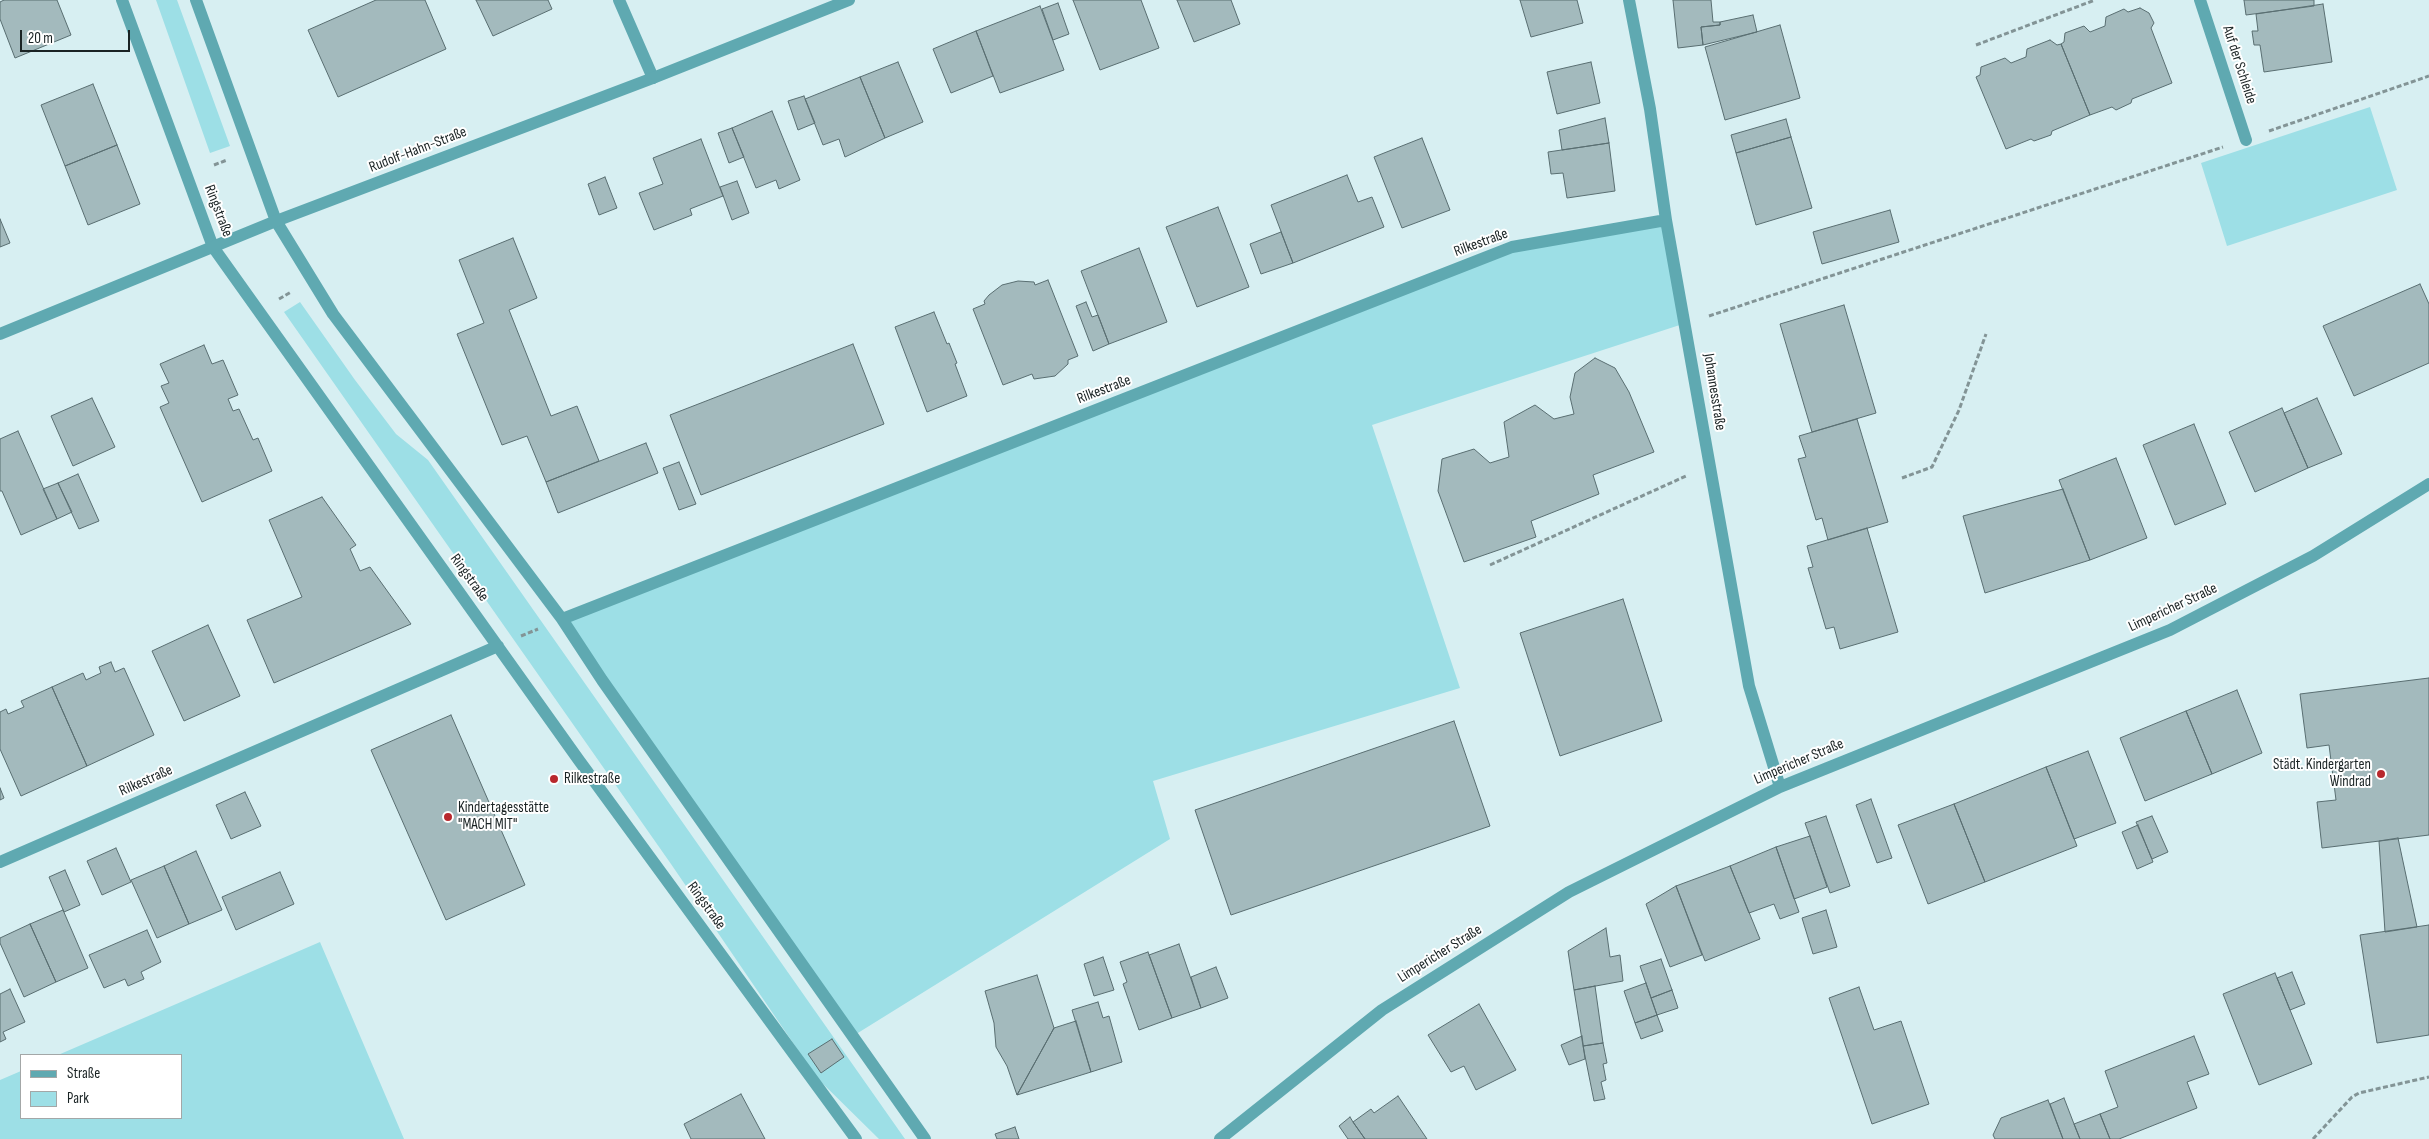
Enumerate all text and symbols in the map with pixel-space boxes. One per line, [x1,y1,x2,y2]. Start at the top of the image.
scale bar [22,20,132,52]
street label: Auf der Schleide [2218,24,2260,106]
text: 20 m [28,29,53,48]
street label: Rudolf-Hahn-Straße [367,123,469,177]
street label: Ringstraße [200,182,236,240]
street label: Rilkestraße [1452,225,1510,261]
street label: Johannesstraße [1699,352,1729,432]
street label: Rilkestraße [1075,372,1133,408]
street label: Ringstraße [446,551,492,605]
street label: Limpericher Straße [2126,580,2220,636]
street label: Limpericher Straße [1751,735,1847,789]
place label: Städt. Kindergarten Windrad [2273,756,2371,791]
street label: Rilkestraße [117,761,175,801]
marker: Städt. Kindergarten Windrad [2375,768,2387,780]
place label: Rilkestraße [564,770,620,788]
marker: Rilkestraße [548,773,560,785]
place label: Kindertagesstätte "MACH MIT" [458,799,549,834]
marker: Kindertagesstätte "MACH MIT" [442,811,454,823]
street label: Ringstraße [683,879,729,933]
street label: Limpericher Straße [1395,921,1485,987]
legend [20,1054,182,1119]
text: Straße [67,1064,100,1083]
text: Park [67,1089,89,1108]

